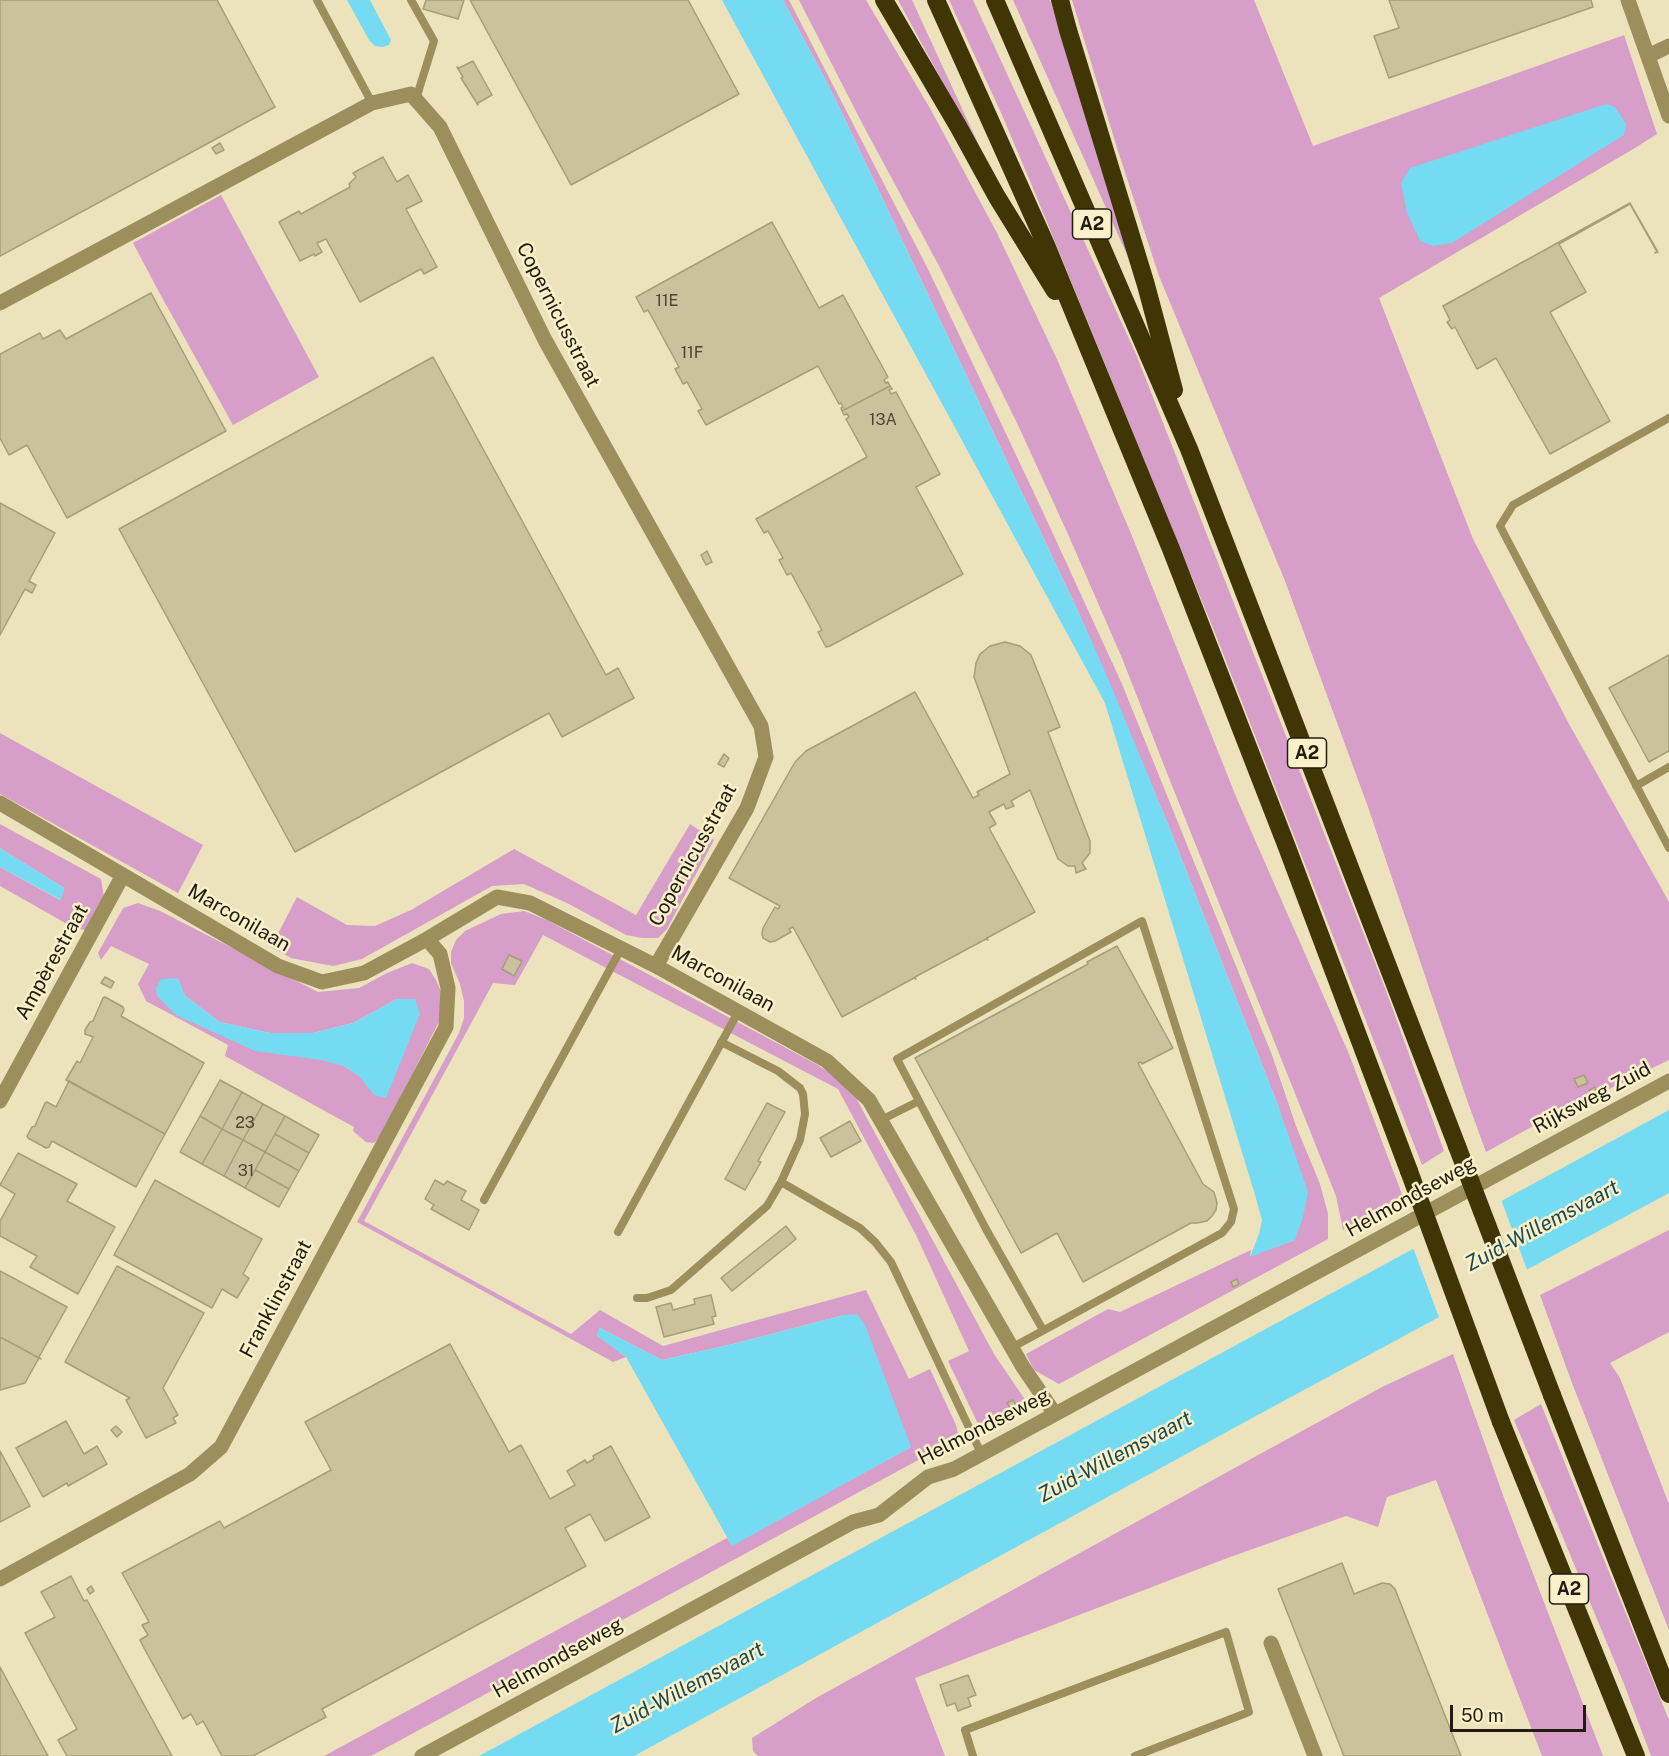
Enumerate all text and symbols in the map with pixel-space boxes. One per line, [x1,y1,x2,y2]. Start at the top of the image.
road number: A2 [1072,209,1112,239]
street label: Copernicusstraat [511,238,605,392]
house number: 11E [656,291,678,311]
house number: 11F [681,343,703,363]
house number: 13A [869,410,897,430]
road number: A2 [1288,738,1326,768]
street label: Copernicusstraat [644,779,742,931]
street label: Marconilaan [183,879,295,957]
street label: Ampèrestraat [10,900,94,1024]
street label: Marconilaan [667,941,779,1017]
street label: Rijksweg Zuid [1529,1057,1655,1139]
house number: 23 [235,1113,255,1133]
street label: Helmondseweg [1342,1151,1480,1243]
house number: 31 [238,1161,254,1181]
water label: Zuid-Willemsvaart [1461,1175,1623,1277]
street label: Franklinstraat [235,1236,317,1362]
street label: Helmondseweg [914,1383,1054,1471]
water label: Zuid-Willemsvaart [1034,1406,1196,1508]
road number: A2 [1550,1574,1588,1604]
street label: Helmondseweg [489,1612,627,1704]
water label: Zuid-Willemsvaart [606,1637,768,1739]
scale bar [1453,1693,1590,1731]
text: 50 m [1461,1705,1504,1726]

